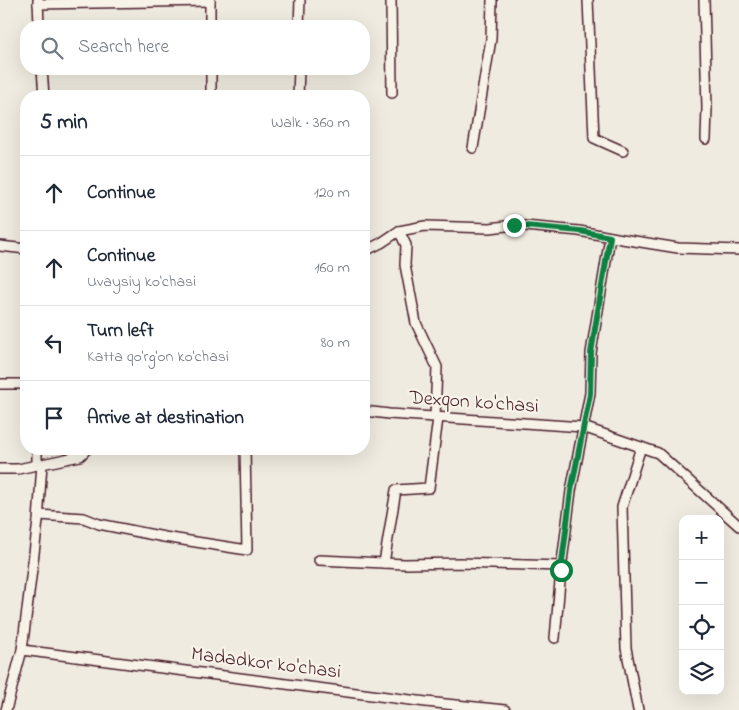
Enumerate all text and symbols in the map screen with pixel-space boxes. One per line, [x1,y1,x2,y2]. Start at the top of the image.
search box [20,20,370,75]
icon: search [38,34,66,62]
text: Search here [78,34,169,61]
text: 5 min [40,108,88,138]
text: Walk · 360 m [271,111,350,135]
icon: ahead [40,179,68,207]
text: Continue [87,180,155,207]
text: 120 m [314,181,350,205]
route end [503,214,526,237]
text: Continue [87,243,155,270]
icon: ahead [40,254,68,282]
text: 160 m [315,256,350,280]
text: Uvaysiy ko'chasi [87,270,196,294]
text: Turn left [87,318,154,345]
icon: left [40,329,68,357]
text: 80 m [321,331,350,355]
text: Katta qo'rg'on ko'chasi [87,345,229,369]
street label: Dexqon ko'chasi [407,384,540,422]
icon: arrive [40,404,68,432]
text: Arrive at destination [87,405,244,432]
map controls [679,515,724,695]
button: + [679,515,724,560]
route start [550,559,573,582]
button: − [679,560,724,605]
button: locate [679,605,724,650]
street label: Madadkor ko'chasi [189,640,343,688]
button: layers [679,650,724,695]

